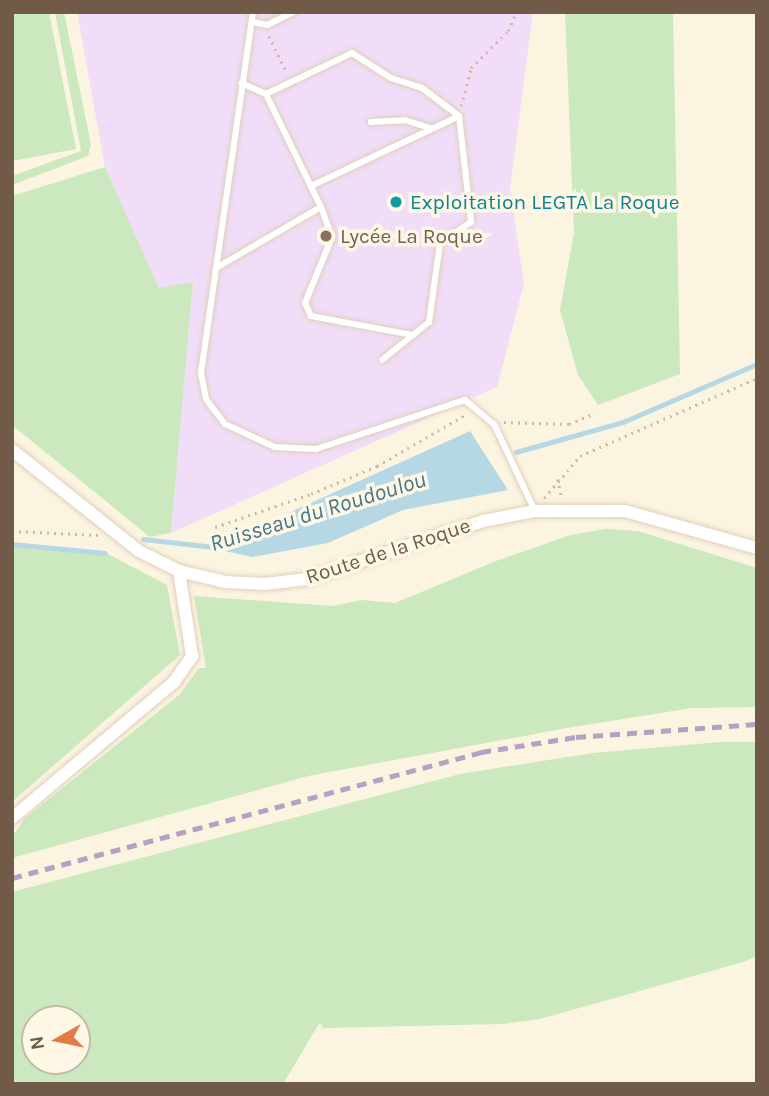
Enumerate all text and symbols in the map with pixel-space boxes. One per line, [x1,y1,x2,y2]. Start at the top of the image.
place label: Exploitation LEGTA La Roque [410,189,680,215]
marker: Exploitation LEGTA La Roque [388,194,404,210]
place label: Lycée La Roque [340,223,483,249]
marker: Lycée La Roque [318,228,334,244]
water label: Ruisseau du Roudoulou [206,466,430,558]
street label: Route de la Roque [303,513,473,589]
north arrow [21,1005,91,1075]
text: N [25,1035,49,1051]

